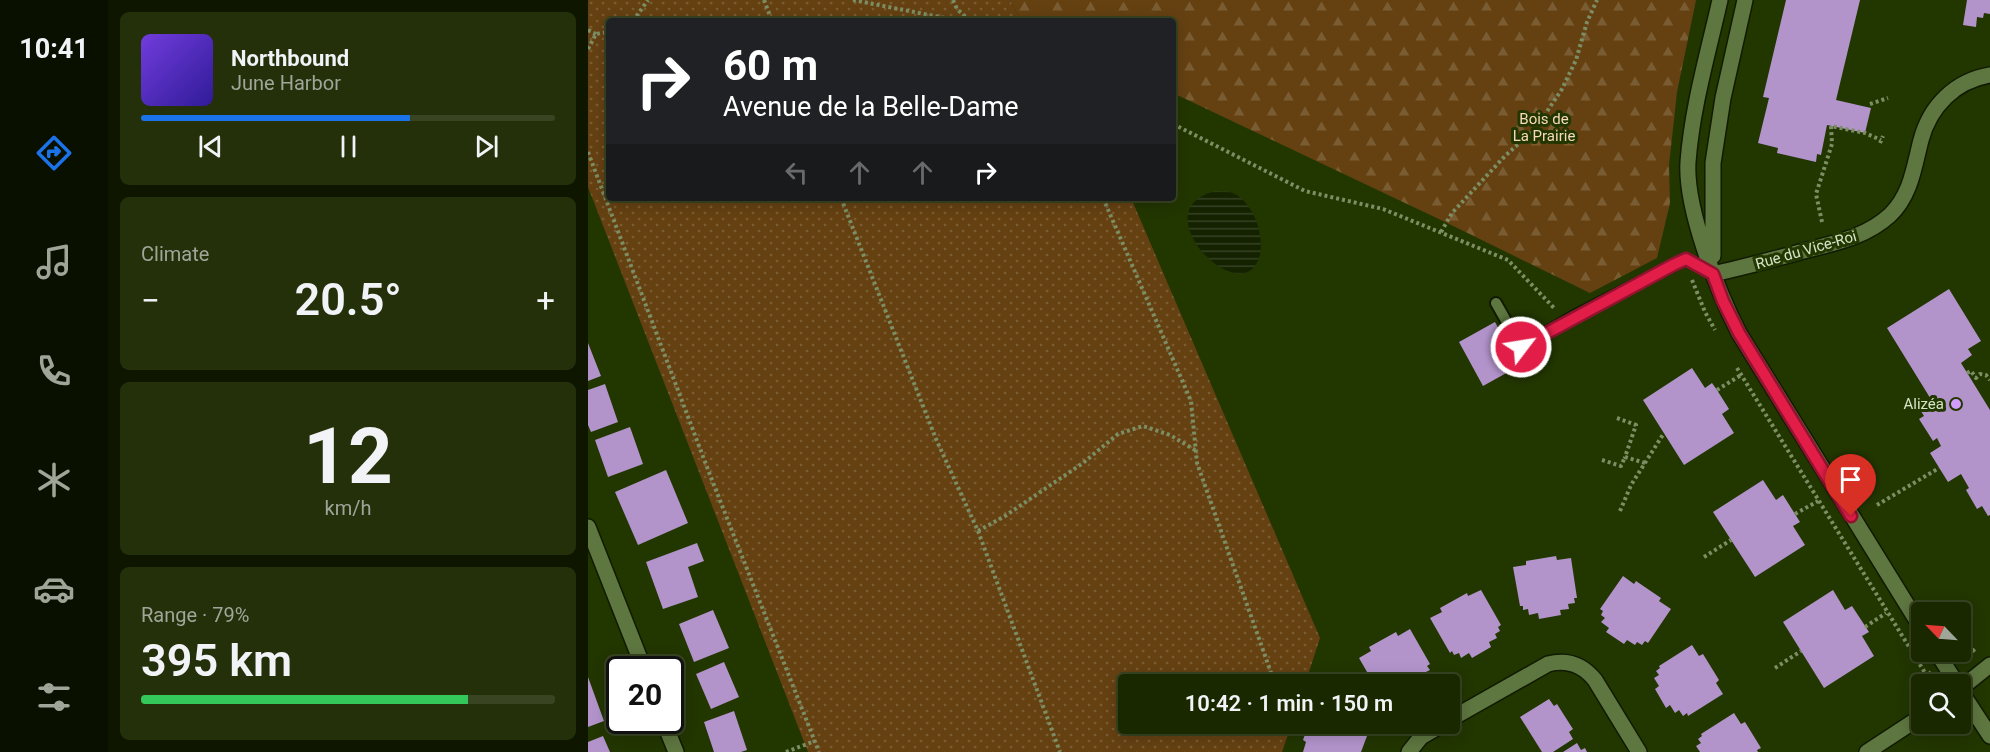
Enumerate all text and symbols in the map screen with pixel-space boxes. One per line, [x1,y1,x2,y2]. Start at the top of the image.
text: 10:41 [19,33,89,65]
text: 60 m [723,41,818,90]
icon: right [624,42,702,120]
text: Northbound [231,46,349,71]
text: June Harbor [231,71,341,95]
text: Avenue de la Belle-Dame [723,91,1019,123]
park label: Bois de La Prairie [1513,110,1575,145]
icon: previous [194,130,227,163]
icon: pause [332,130,365,163]
icon: next [470,130,503,163]
icon: directions [33,132,75,174]
icon: left [780,156,813,189]
icon: ahead [843,156,876,189]
icon: ahead [906,156,939,189]
icon: right [969,156,1002,189]
street label: Rue du Vice-Roi [1753,227,1859,273]
icon: music [33,241,75,283]
text: Climate [141,242,209,266]
text: 20.5° [294,273,402,326]
text: − [141,281,160,320]
text: + [536,281,555,320]
position arrow [1489,315,1553,379]
icon: phone [33,350,75,392]
place label: Alizéa [1903,395,1944,413]
marker: Alizéa [1949,397,1963,411]
text: 12 [303,411,393,502]
pin [1825,454,1876,516]
icon: climate [33,459,75,501]
icon: arrive [1834,463,1867,496]
text: km/h [325,496,371,520]
icon: car [33,568,75,610]
north arrow [1911,602,1971,662]
map controls [1911,602,1971,734]
text: Range · 79% [141,603,249,627]
text: 395 km [141,634,292,687]
speed limit sign: 20 [606,656,684,734]
button: search [1911,674,1971,734]
icon: filters [33,676,75,718]
text: 10:42 · 1 min · 150 m [1185,691,1393,716]

